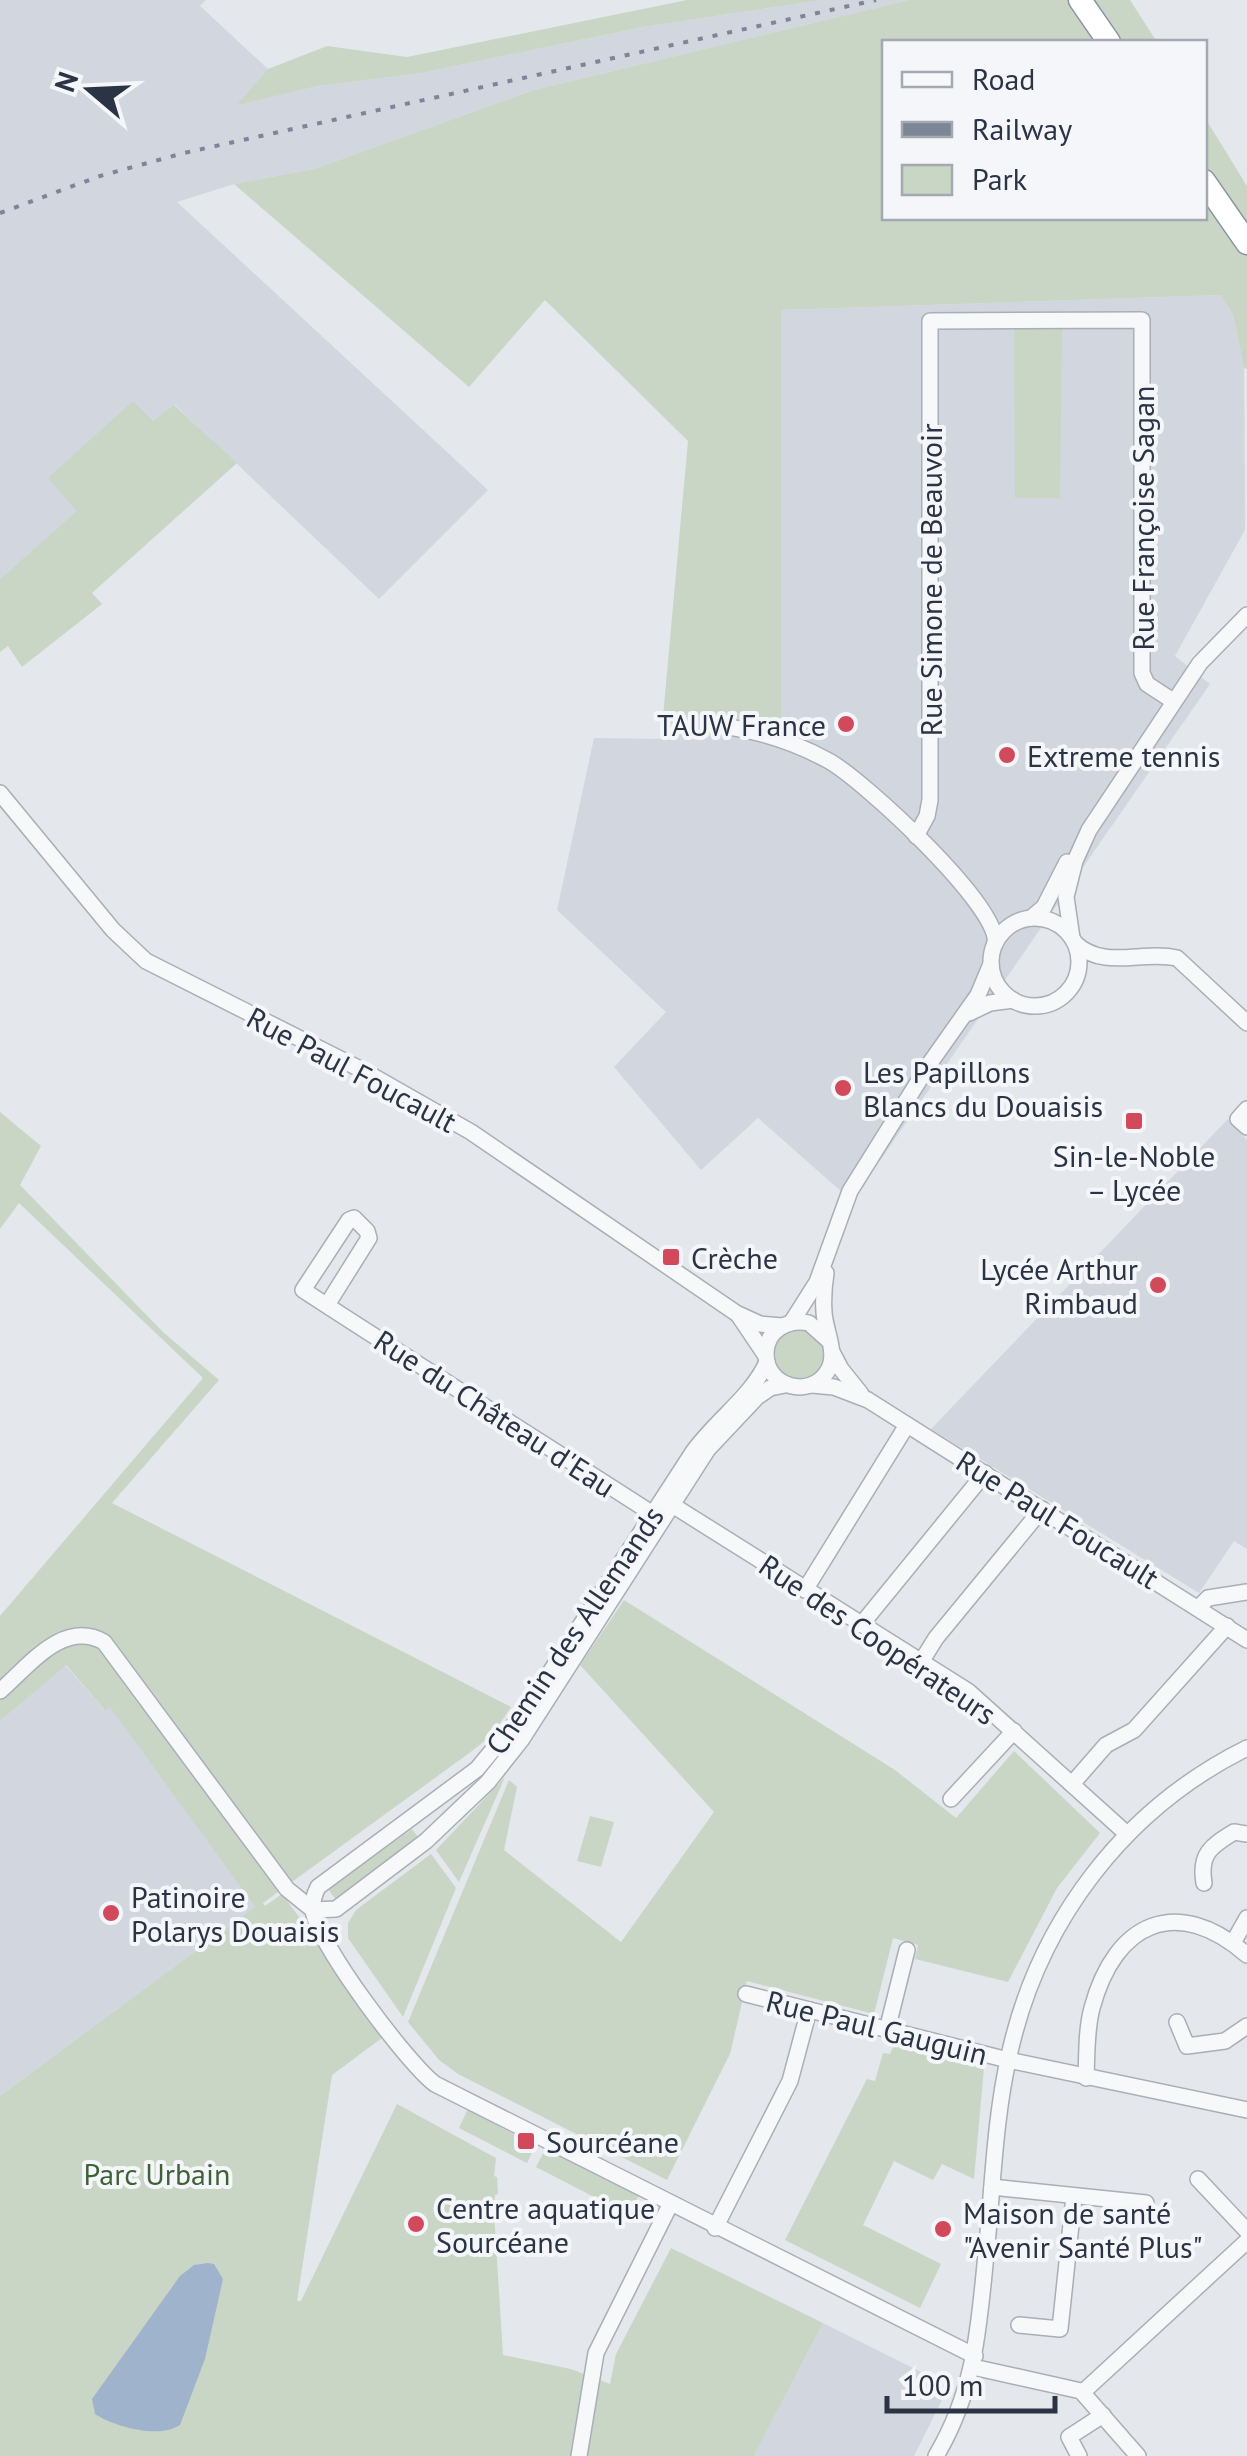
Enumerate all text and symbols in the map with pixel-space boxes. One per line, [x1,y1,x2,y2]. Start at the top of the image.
north arrow [40,40,140,140]
legend [882,40,1207,220]
text: Road [972,59,1036,98]
text: N [45,67,86,96]
text: Railway [972,109,1072,148]
text: Park [972,159,1028,198]
street label: Rue Françoise Sagan [1123,385,1162,651]
street label: Rue Simone de Beauvoir [911,424,950,736]
place label: TAUW France [657,705,826,744]
marker: TAUW France [835,713,857,735]
place label: Extreme tennis [1027,736,1220,775]
marker: Extreme tennis [996,744,1018,766]
street label: Rue Paul Foucault [241,997,463,1141]
place label: Les Papillons Blancs du Douaisis [863,1052,1103,1125]
marker: Les Papillons Blancs du Douaisis [832,1077,854,1099]
marker: Sin-le-Noble – Lycée [1123,1110,1145,1132]
place label: Sin-le-Noble – Lycée [1053,1136,1215,1209]
place label: Crèche [691,1238,778,1277]
marker: Crèche [660,1246,682,1268]
place label: Lycée Arthur Rimbaud [980,1249,1138,1322]
marker: Lycée Arthur Rimbaud [1147,1274,1169,1296]
street label: Rue du Château d'Eau [367,1320,623,1506]
street label: Rue Paul Foucault [949,1441,1167,1597]
street label: Chemin des Allemands [476,1498,672,1762]
street label: Rue des Coopérateurs [752,1545,1004,1733]
place label: Patinoire Polarys Douaisis [131,1877,339,1950]
marker: Patinoire Polarys Douaisis [100,1902,122,1924]
street label: Rue Paul Gauguin [762,1981,992,2073]
place label: Sourcéane [546,2122,679,2161]
marker: Sourcéane [515,2130,537,2152]
park label: Parc Urbain [84,2154,230,2193]
place label: Centre aquatique Sourcéane [436,2188,655,2261]
place label: Maison de santé "Avenir Santé Plus" [963,2193,1203,2266]
marker: Centre aquatique Sourcéane [405,2213,427,2235]
marker: Maison de santé "Avenir Santé Plus" [932,2218,954,2240]
scale bar [887,2351,1054,2413]
text: 100 m [902,2365,983,2404]

